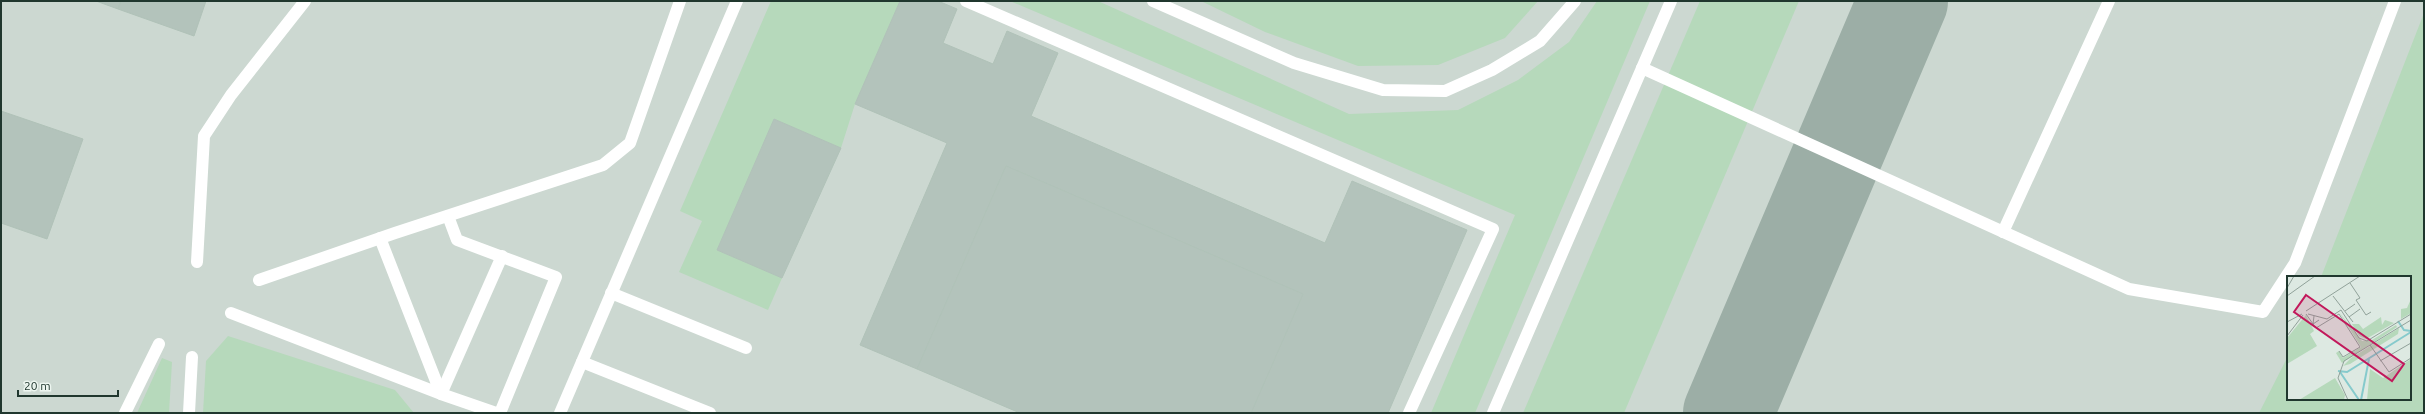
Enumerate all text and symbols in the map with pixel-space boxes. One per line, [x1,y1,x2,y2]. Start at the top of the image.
inset map [2287,276,2411,400]
scale bar [18,372,118,398]
text: 20 m [24,379,51,392]

